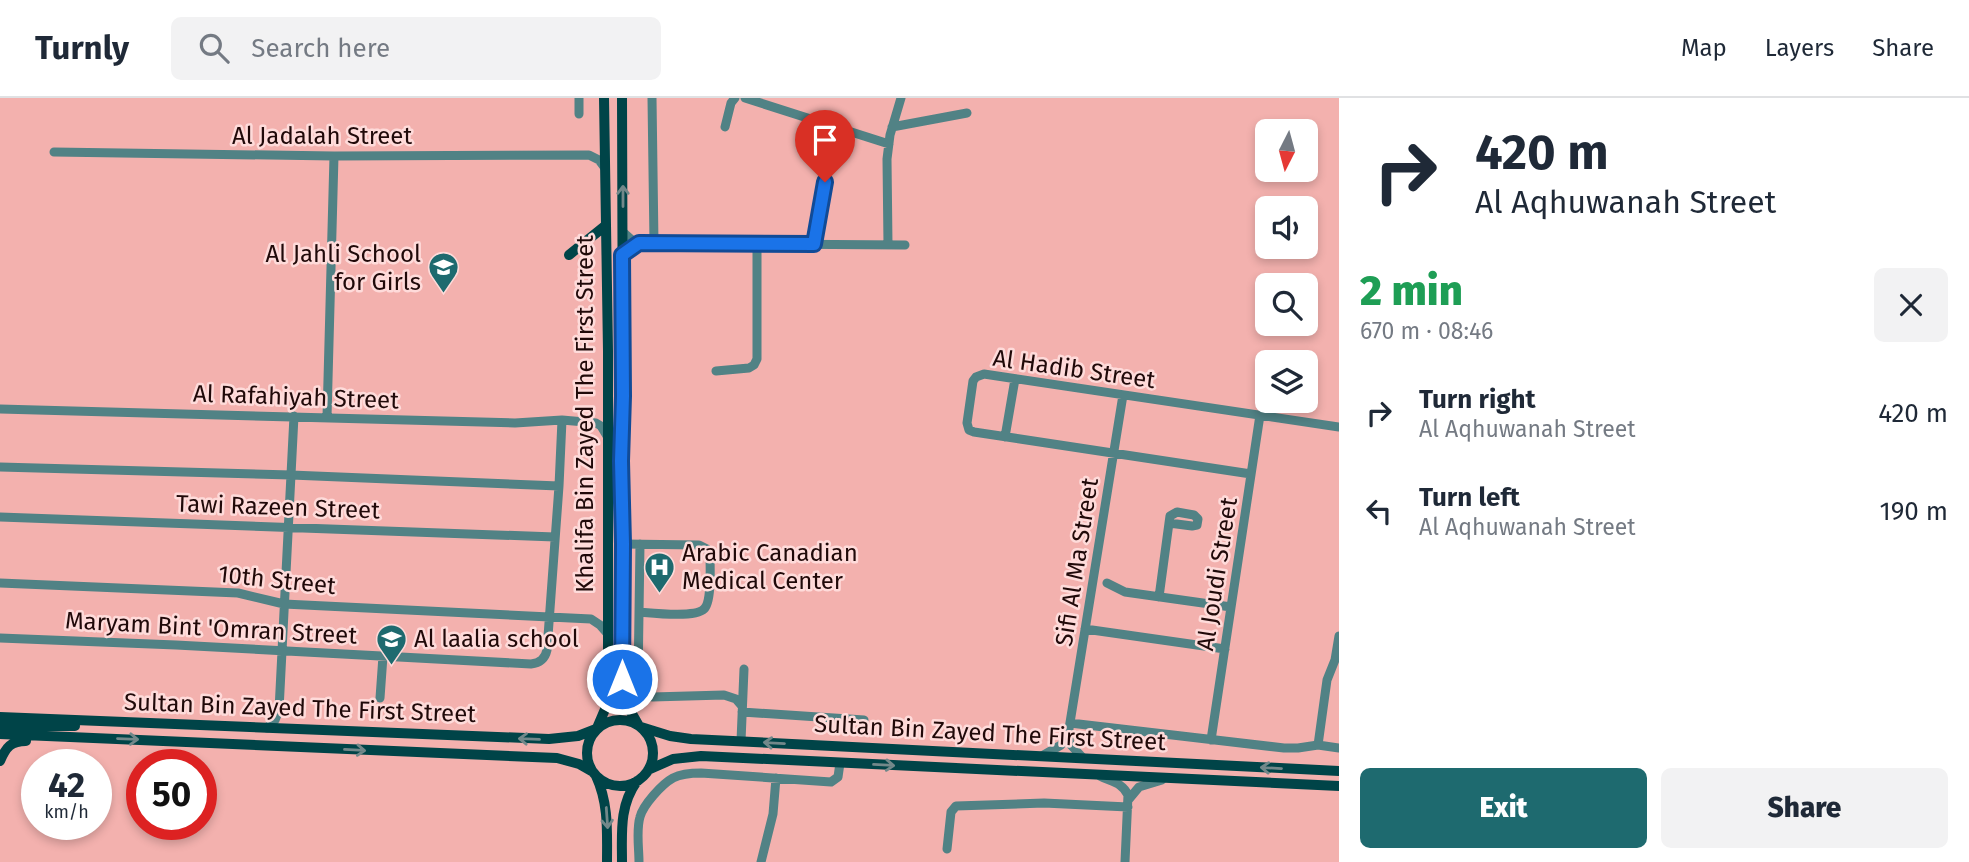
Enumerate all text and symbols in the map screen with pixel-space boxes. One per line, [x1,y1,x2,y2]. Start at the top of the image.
search box [171,17,661,80]
text: Turnly [35,28,129,68]
icon: search [195,29,233,67]
text: Search here [251,33,390,64]
text: Map [1681,34,1727,62]
text: Layers [1765,34,1834,62]
text: Share [1872,34,1934,62]
pin [795,110,855,182]
north arrow [1255,119,1318,182]
map controls [1255,119,1318,413]
icon: arrive [806,121,844,159]
street label: Al Jadalah Street [232,122,412,150]
text: 420 m [1475,123,1609,182]
icon: right [1360,126,1451,217]
text: Al Aqhuwanah Street [1475,183,1776,221]
one-way arrow [616,185,630,208]
button: sound [1255,196,1318,259]
street label: Khalifa Bin Zayed The First Street [571,235,599,593]
place label: Al Jahli School for Girls [266,240,421,296]
school or university icon: Al Jahli School for Girls [427,251,461,295]
text: 2 min [1360,266,1463,316]
button: close [1874,268,1948,342]
button: search [1255,273,1318,336]
text: 670 m · 08:46 [1360,317,1493,345]
street label: Al Hadib Street [991,344,1157,394]
button: layers [1255,350,1318,413]
street label: Al Rafahiyah Street [193,379,400,415]
text: Turn right [1419,384,1536,415]
icon: right [1360,394,1398,432]
text: 420 m [1878,398,1948,429]
text: Al Aqhuwanah Street [1419,415,1636,443]
street label: Sifi Al Ma Street [1050,475,1104,648]
text: Turn left [1419,482,1520,513]
street label: Tawi Razeen Street [176,489,381,525]
icon: left [1360,492,1398,530]
street label: Al Joudi Street [1191,495,1243,653]
text: 190 m [1879,496,1948,527]
text: Al Aqhuwanah Street [1419,513,1636,541]
place label: Arabic Canadian Medical Center [682,539,858,595]
hospital icon: Arabic Canadian Medical Center [642,550,676,594]
street label: 10th Street [217,560,337,600]
street label: Maryam Bint 'Omran Street [64,606,358,650]
school or university icon: Al laalia school [374,622,408,666]
place label: Al laalia school [414,625,579,653]
position arrow [585,642,659,716]
street label: Sultan Bin Zayed The First Street [124,688,477,728]
street label: Sultan Bin Zayed The First Street [813,710,1167,756]
one-way arrow [518,732,541,745]
one-way arrow [116,733,139,746]
one-way arrow [764,736,786,749]
one-way arrow [344,743,367,756]
speed limit sign: 50 [126,749,217,840]
one-way arrow [873,758,896,771]
one-way arrow [1260,761,1283,774]
text: 42 [48,764,85,806]
button: Exit [1360,768,1647,848]
button: Share [1661,768,1948,848]
text: km/h [44,801,89,823]
one-way arrow [600,806,613,829]

